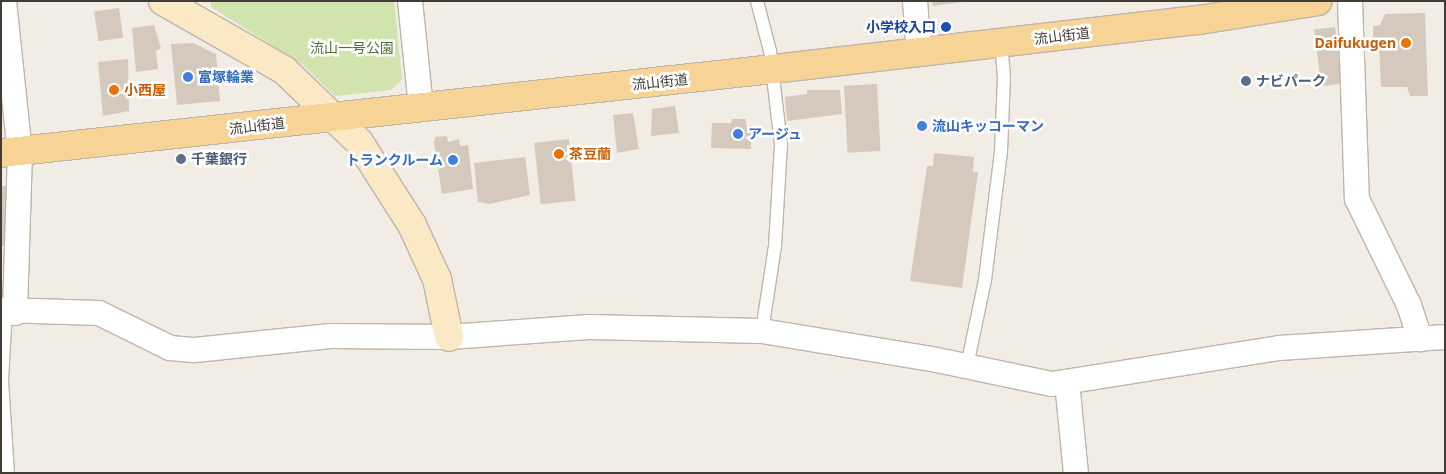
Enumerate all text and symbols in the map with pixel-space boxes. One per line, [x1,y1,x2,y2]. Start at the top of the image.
place label: 小学校入口 [866,19,936,35]
marker: 小学校入口 [940,21,952,33]
street label: 流山街道 [1033,24,1091,48]
place label: Daifukugen [1315,35,1396,51]
marker: Daifukugen [1400,37,1412,49]
park label: 流山一号公園 [310,40,394,56]
place label: 富塚輪業 [198,69,254,85]
marker: 富塚輪業 [182,71,194,83]
street label: 流山街道 [631,71,689,93]
place label: ナビパーク [1256,73,1326,89]
marker: ナビパーク [1240,75,1252,87]
place label: 小西屋 [124,82,166,98]
marker: 小西屋 [108,84,120,96]
street label: 流山街道 [228,114,286,138]
place label: 流山キッコーマン [932,118,1044,134]
marker: 流山キッコーマン [916,120,928,132]
place label: アージュ [748,126,803,142]
marker: アージュ [732,128,744,140]
place label: 茶豆蘭 [569,146,611,162]
marker: 茶豆蘭 [553,148,565,160]
place label: 千葉銀行 [191,151,247,167]
place label: トランクルーム [345,152,443,168]
marker: 千葉銀行 [175,153,187,165]
marker: トランクルーム [447,154,459,166]

